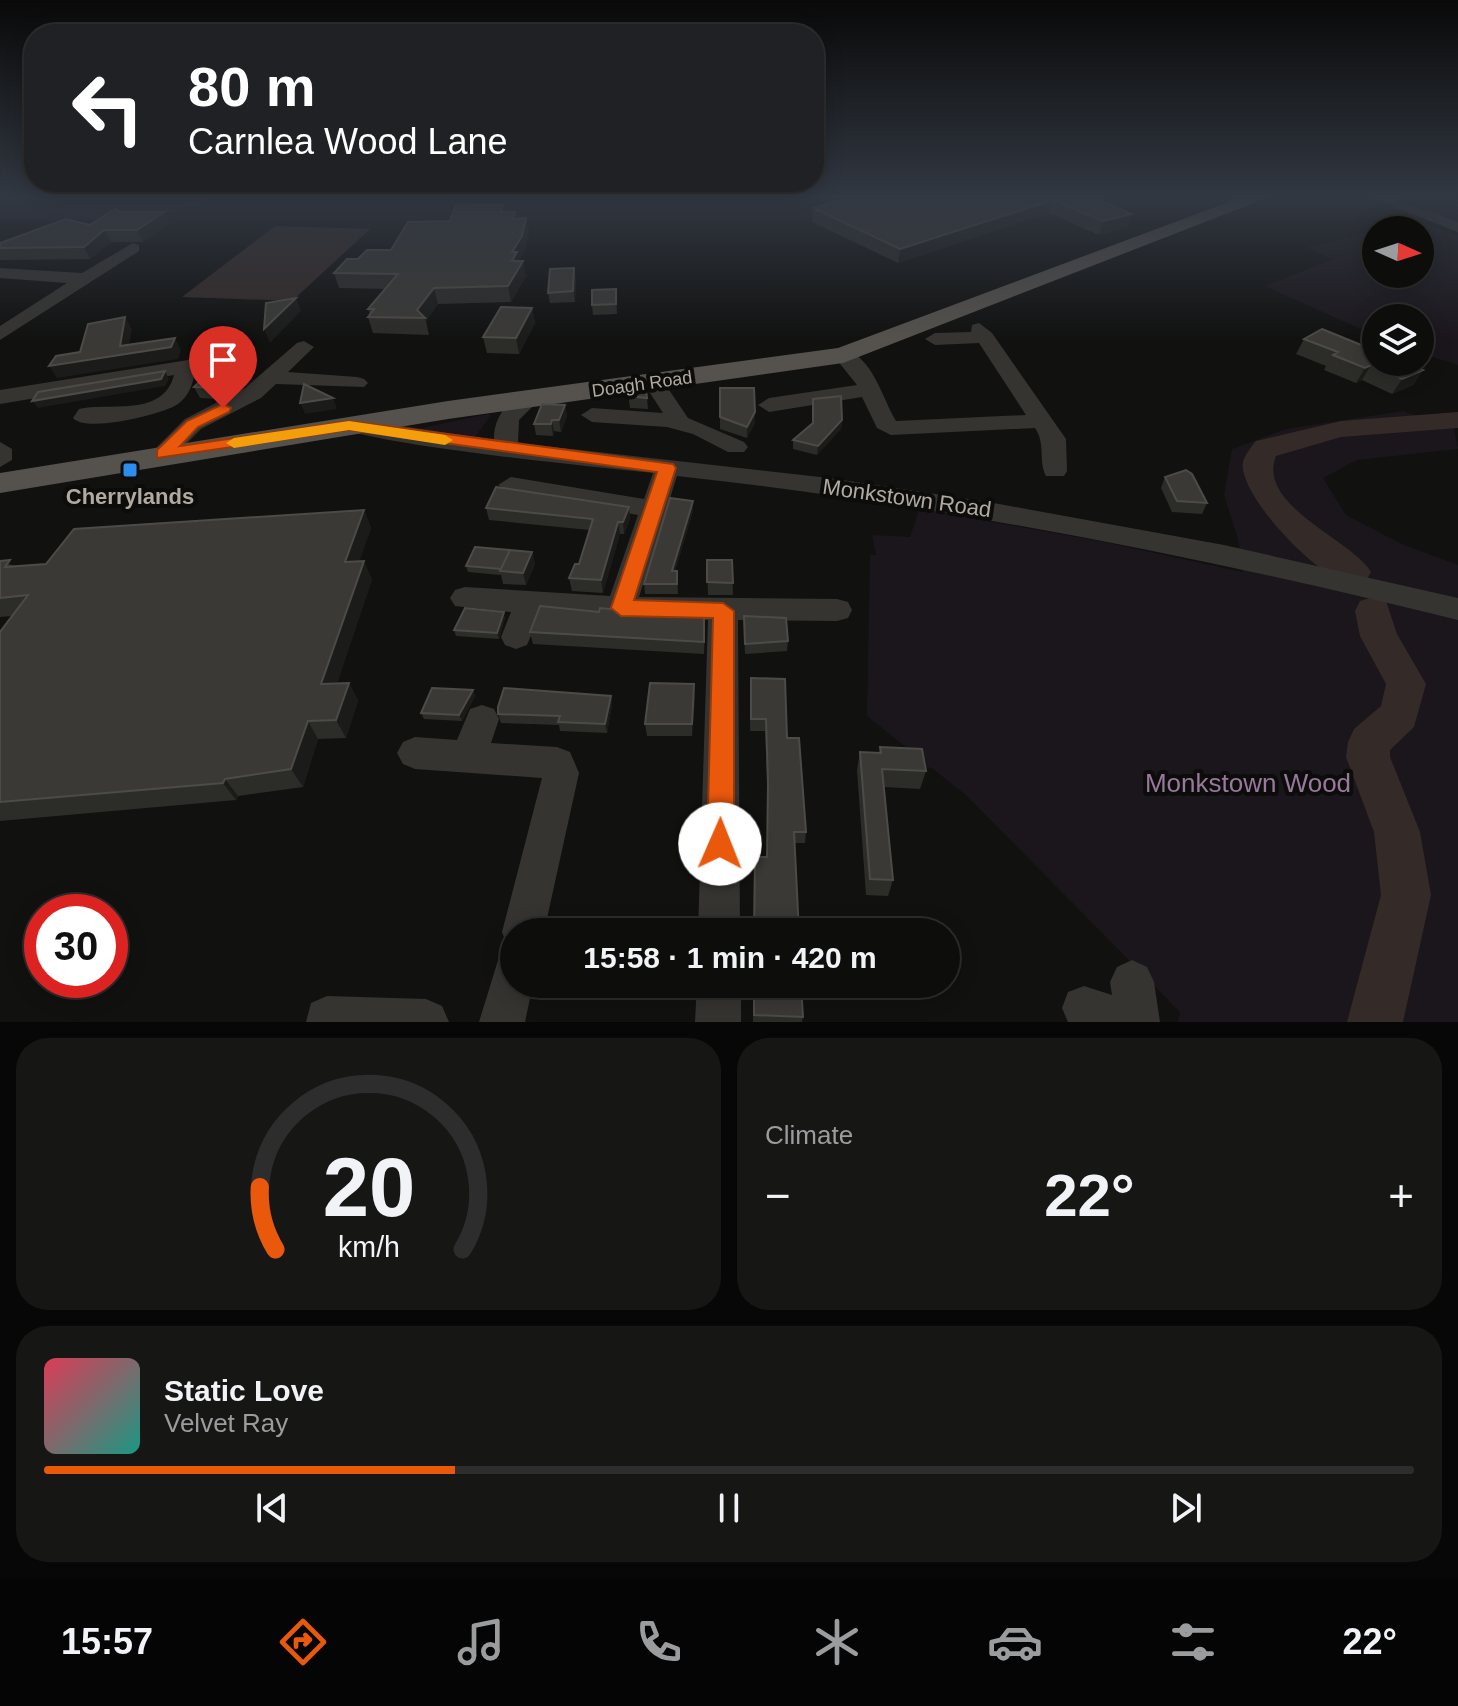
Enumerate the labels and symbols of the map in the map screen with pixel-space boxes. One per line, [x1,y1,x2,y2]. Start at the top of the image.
north arrow [1362,216,1434,288]
pin [189,326,257,408]
street label: Doagh Road [591,367,693,401]
marker: Cherrylands [121,461,139,479]
street label: Monkstown Road [821,474,993,522]
place label: Cherrylands [66,484,194,509]
park label: Monkstown Wood [1145,768,1351,798]
position arrow [678,802,762,886]
speed limit sign: 30 [24,894,128,998]

